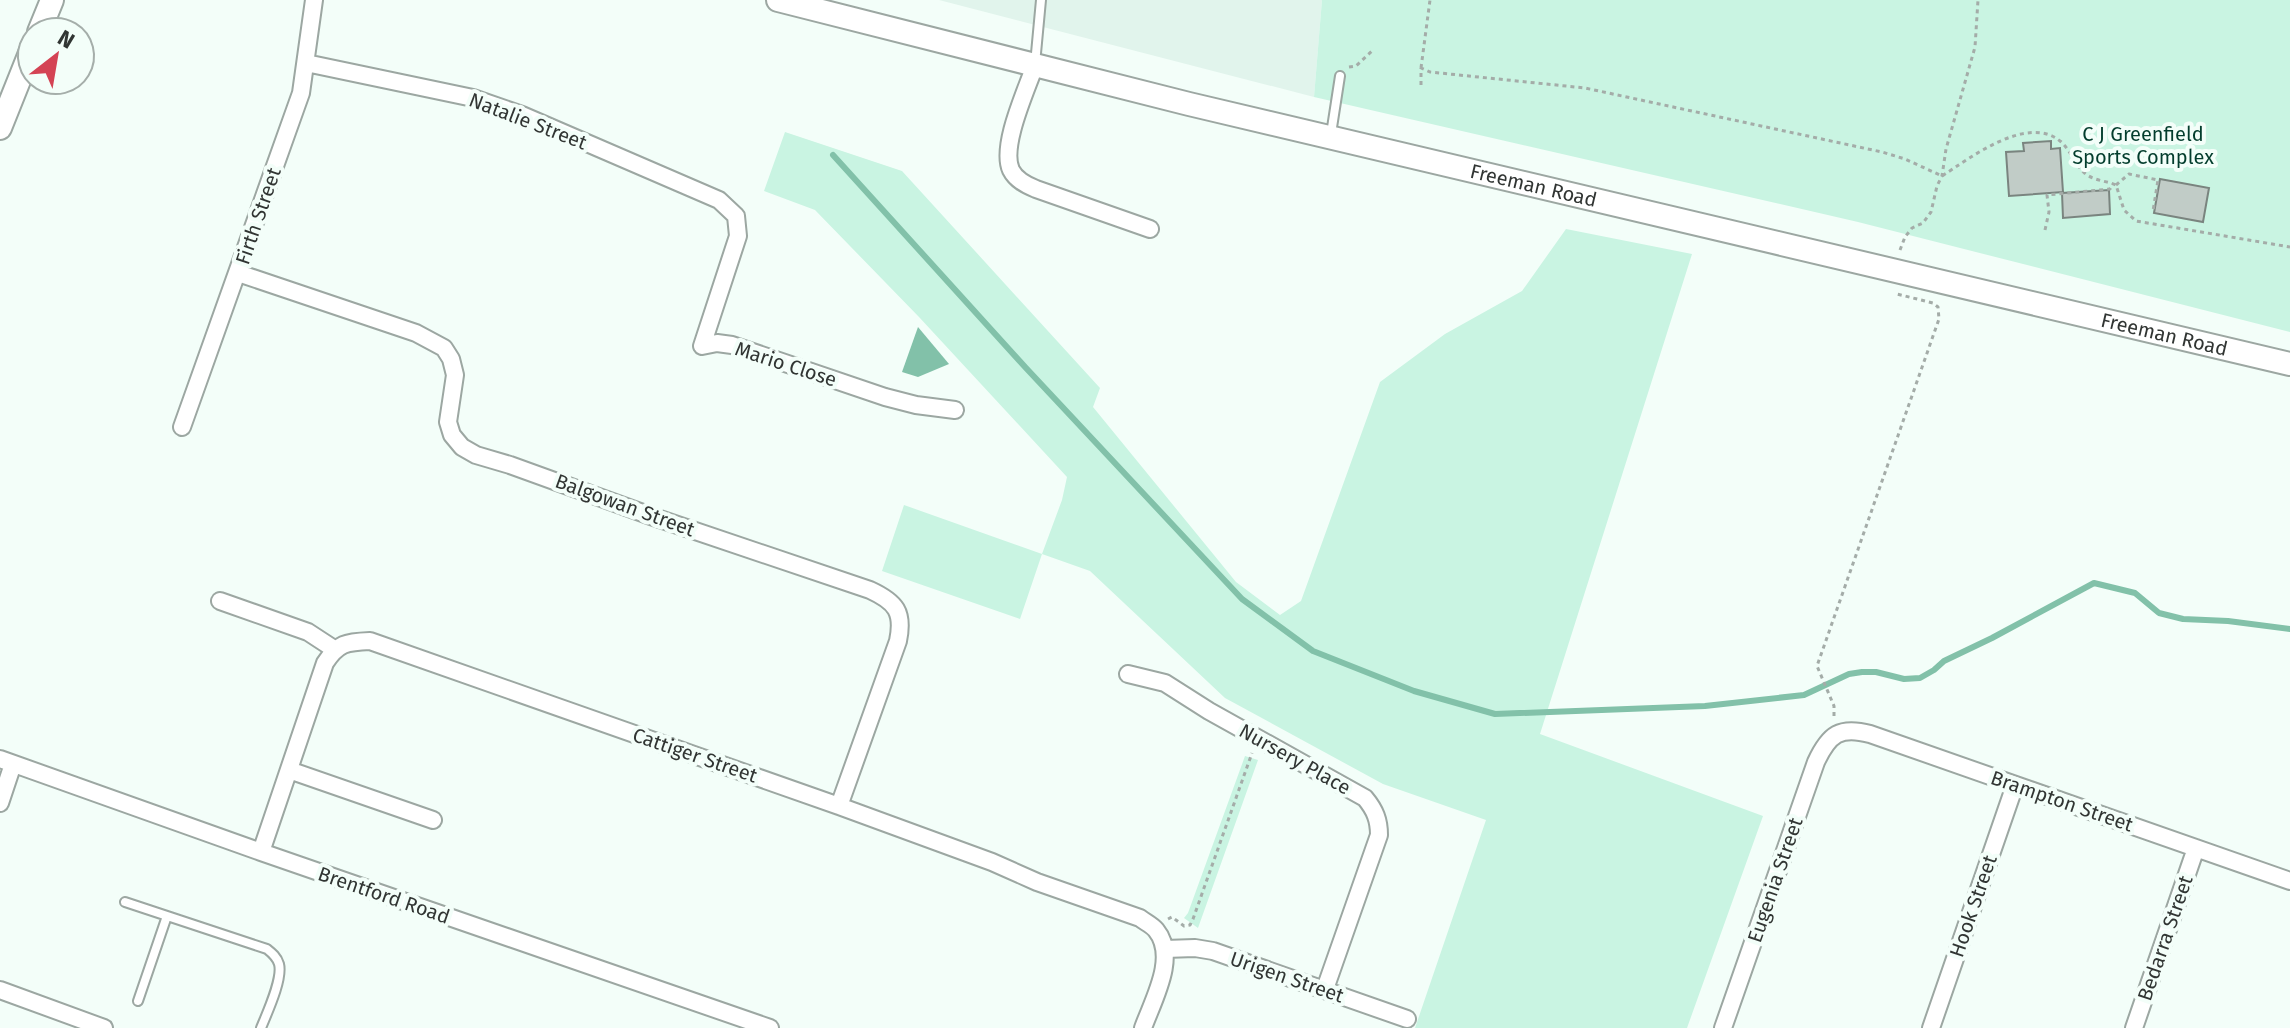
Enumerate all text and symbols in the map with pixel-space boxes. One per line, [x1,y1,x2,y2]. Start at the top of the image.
north arrow [16,16,96,96]
text: N [53,24,79,55]
street label: Natalie Street [466,88,591,155]
park label: C J Greenfield Sports Complex [2072,122,2214,169]
street label: Freeman Road [1468,159,1599,212]
street label: Firth Street [230,164,286,268]
street label: Freeman Road [2099,308,2230,361]
street label: Mario Close [732,336,840,392]
street label: Balgowan Street [552,469,699,542]
street label: Nursery Place [1235,718,1355,800]
street label: Cattiger Street [630,722,761,788]
street label: Brampton Street [1988,765,2137,837]
street label: Eugenia Street [1742,814,1808,946]
street label: Hook Street [1944,851,2002,960]
street label: Brentford Road [315,861,453,929]
street label: Bedarra Street [2132,871,2198,1004]
street label: Urigen Street [1227,946,1348,1008]

